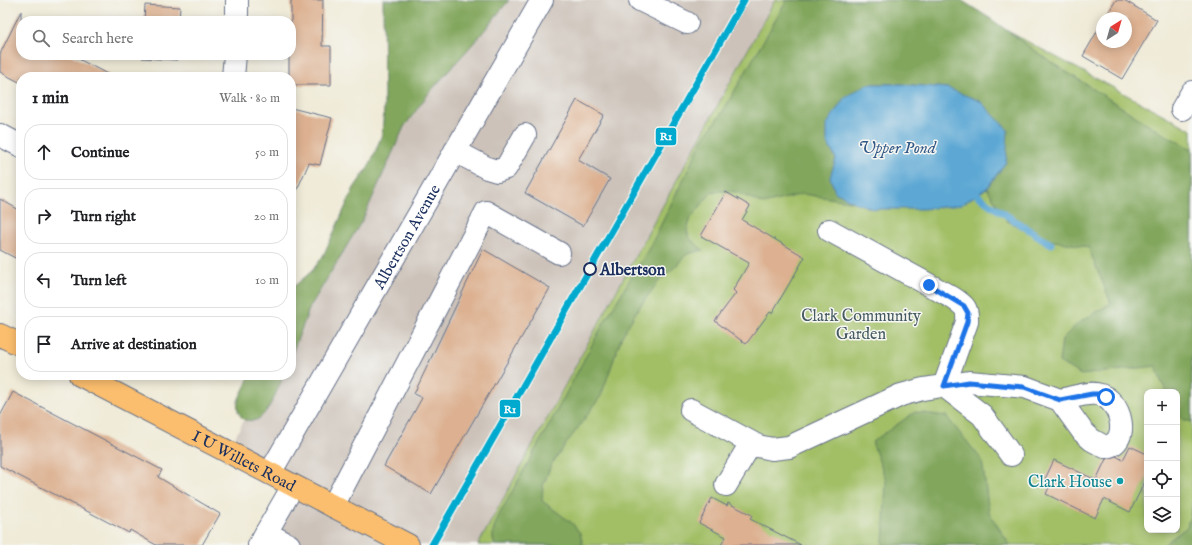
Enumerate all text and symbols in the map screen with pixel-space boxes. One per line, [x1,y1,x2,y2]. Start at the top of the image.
north arrow [1096,12,1132,48]
search box [16,16,296,60]
icon: search [30,27,52,49]
text: Search here [62,29,133,48]
text: 1 min [32,88,69,109]
text: Walk · 80 m [219,90,280,107]
line badge: R1 [655,127,677,146]
text: R1 [660,130,672,144]
water label: Upper Pond [858,138,937,159]
icon: ahead [33,141,55,163]
text: Continue [71,143,129,162]
text: 50 m [255,144,279,161]
street label: Albertson Avenue [369,181,446,294]
icon: right [33,205,55,227]
text: Turn right [71,207,136,226]
text: 20 m [254,208,279,225]
place label: Albertson [599,261,666,281]
marker: Albertson [583,262,597,276]
icon: left [33,269,55,291]
text: Turn left [71,271,127,290]
text: 10 m [255,272,279,289]
route end [920,276,938,294]
park label: Clark Community Garden [801,307,921,345]
icon: arrive [33,333,55,355]
text: Arrive at destination [71,335,197,354]
route start [1097,388,1115,406]
map controls [1144,389,1180,533]
button: + [1144,389,1180,425]
line badge: R1 [499,399,521,418]
text: R1 [504,403,516,417]
button: − [1144,425,1180,461]
street label: I U Willets Road [188,427,299,497]
button: locate [1144,461,1180,497]
place label: Clark House [1028,473,1112,493]
marker: Clark House [1115,476,1125,486]
button: layers [1144,497,1180,533]

